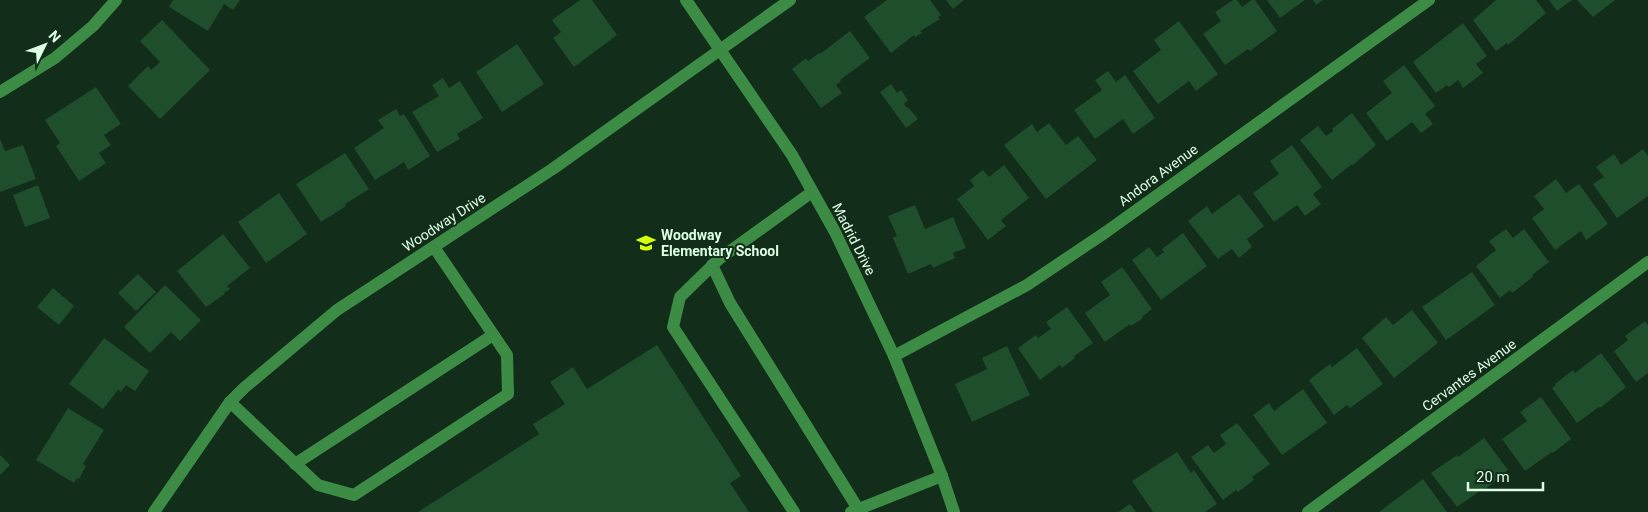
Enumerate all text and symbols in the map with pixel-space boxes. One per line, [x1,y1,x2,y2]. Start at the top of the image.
north arrow [20,20,70,70]
text: N [45,27,64,45]
street label: Andora Avenue [1115,141,1201,209]
street label: Woodway Drive [400,189,488,255]
street label: Madrid Drive [829,200,879,278]
place label: Woodway Elementary School [661,227,779,259]
school or university icon: Woodway Elementary School [635,232,657,254]
street label: Cervantes Avenue [1419,336,1519,414]
scale bar [1468,460,1543,492]
text: 20 m [1476,468,1510,486]

